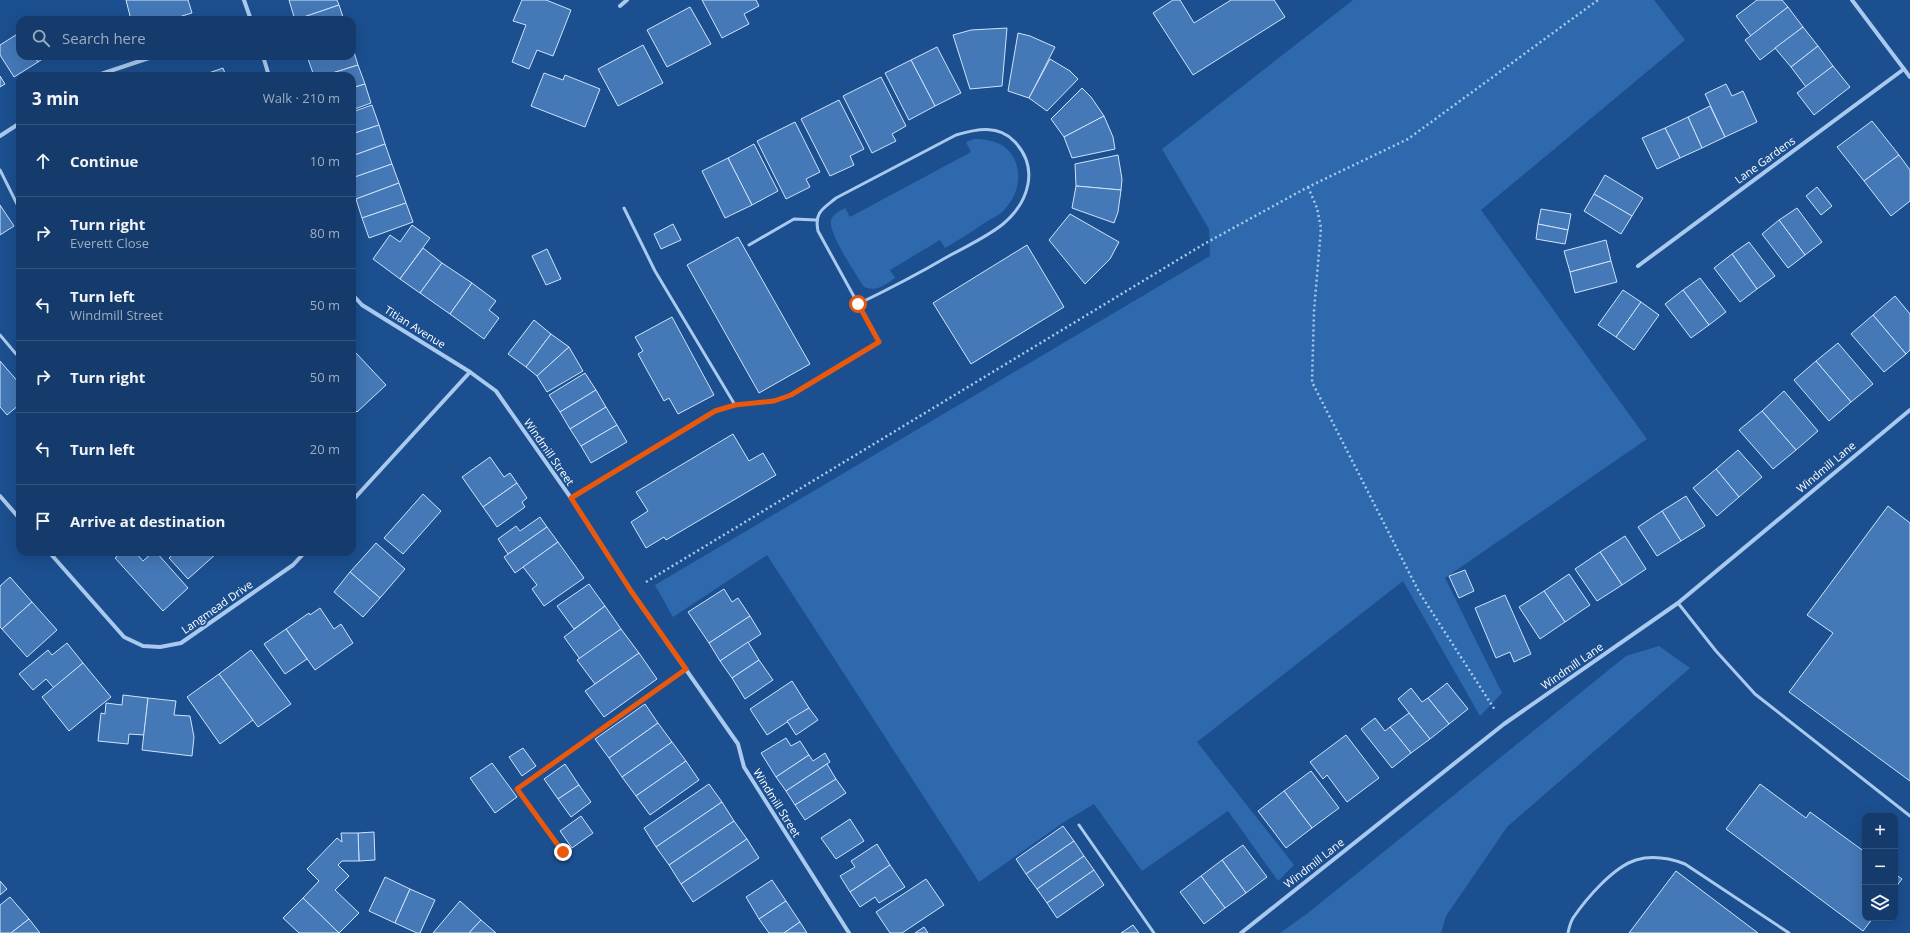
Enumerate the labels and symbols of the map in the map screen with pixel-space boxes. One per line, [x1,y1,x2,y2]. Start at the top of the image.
street label: Lane Gardens [1732,133,1798,187]
route start [849,295,867,313]
street label: Titian Avenue [382,302,449,351]
street label: Windmill Street [521,415,578,488]
street label: Windmill Lane [1793,438,1858,496]
street label: Langmead Drive [178,576,255,637]
street label: Windmill Lane [1538,639,1606,693]
street label: Windmill Street [750,765,805,840]
street label: Windmill Lane [1280,834,1347,891]
route end [554,843,572,861]

